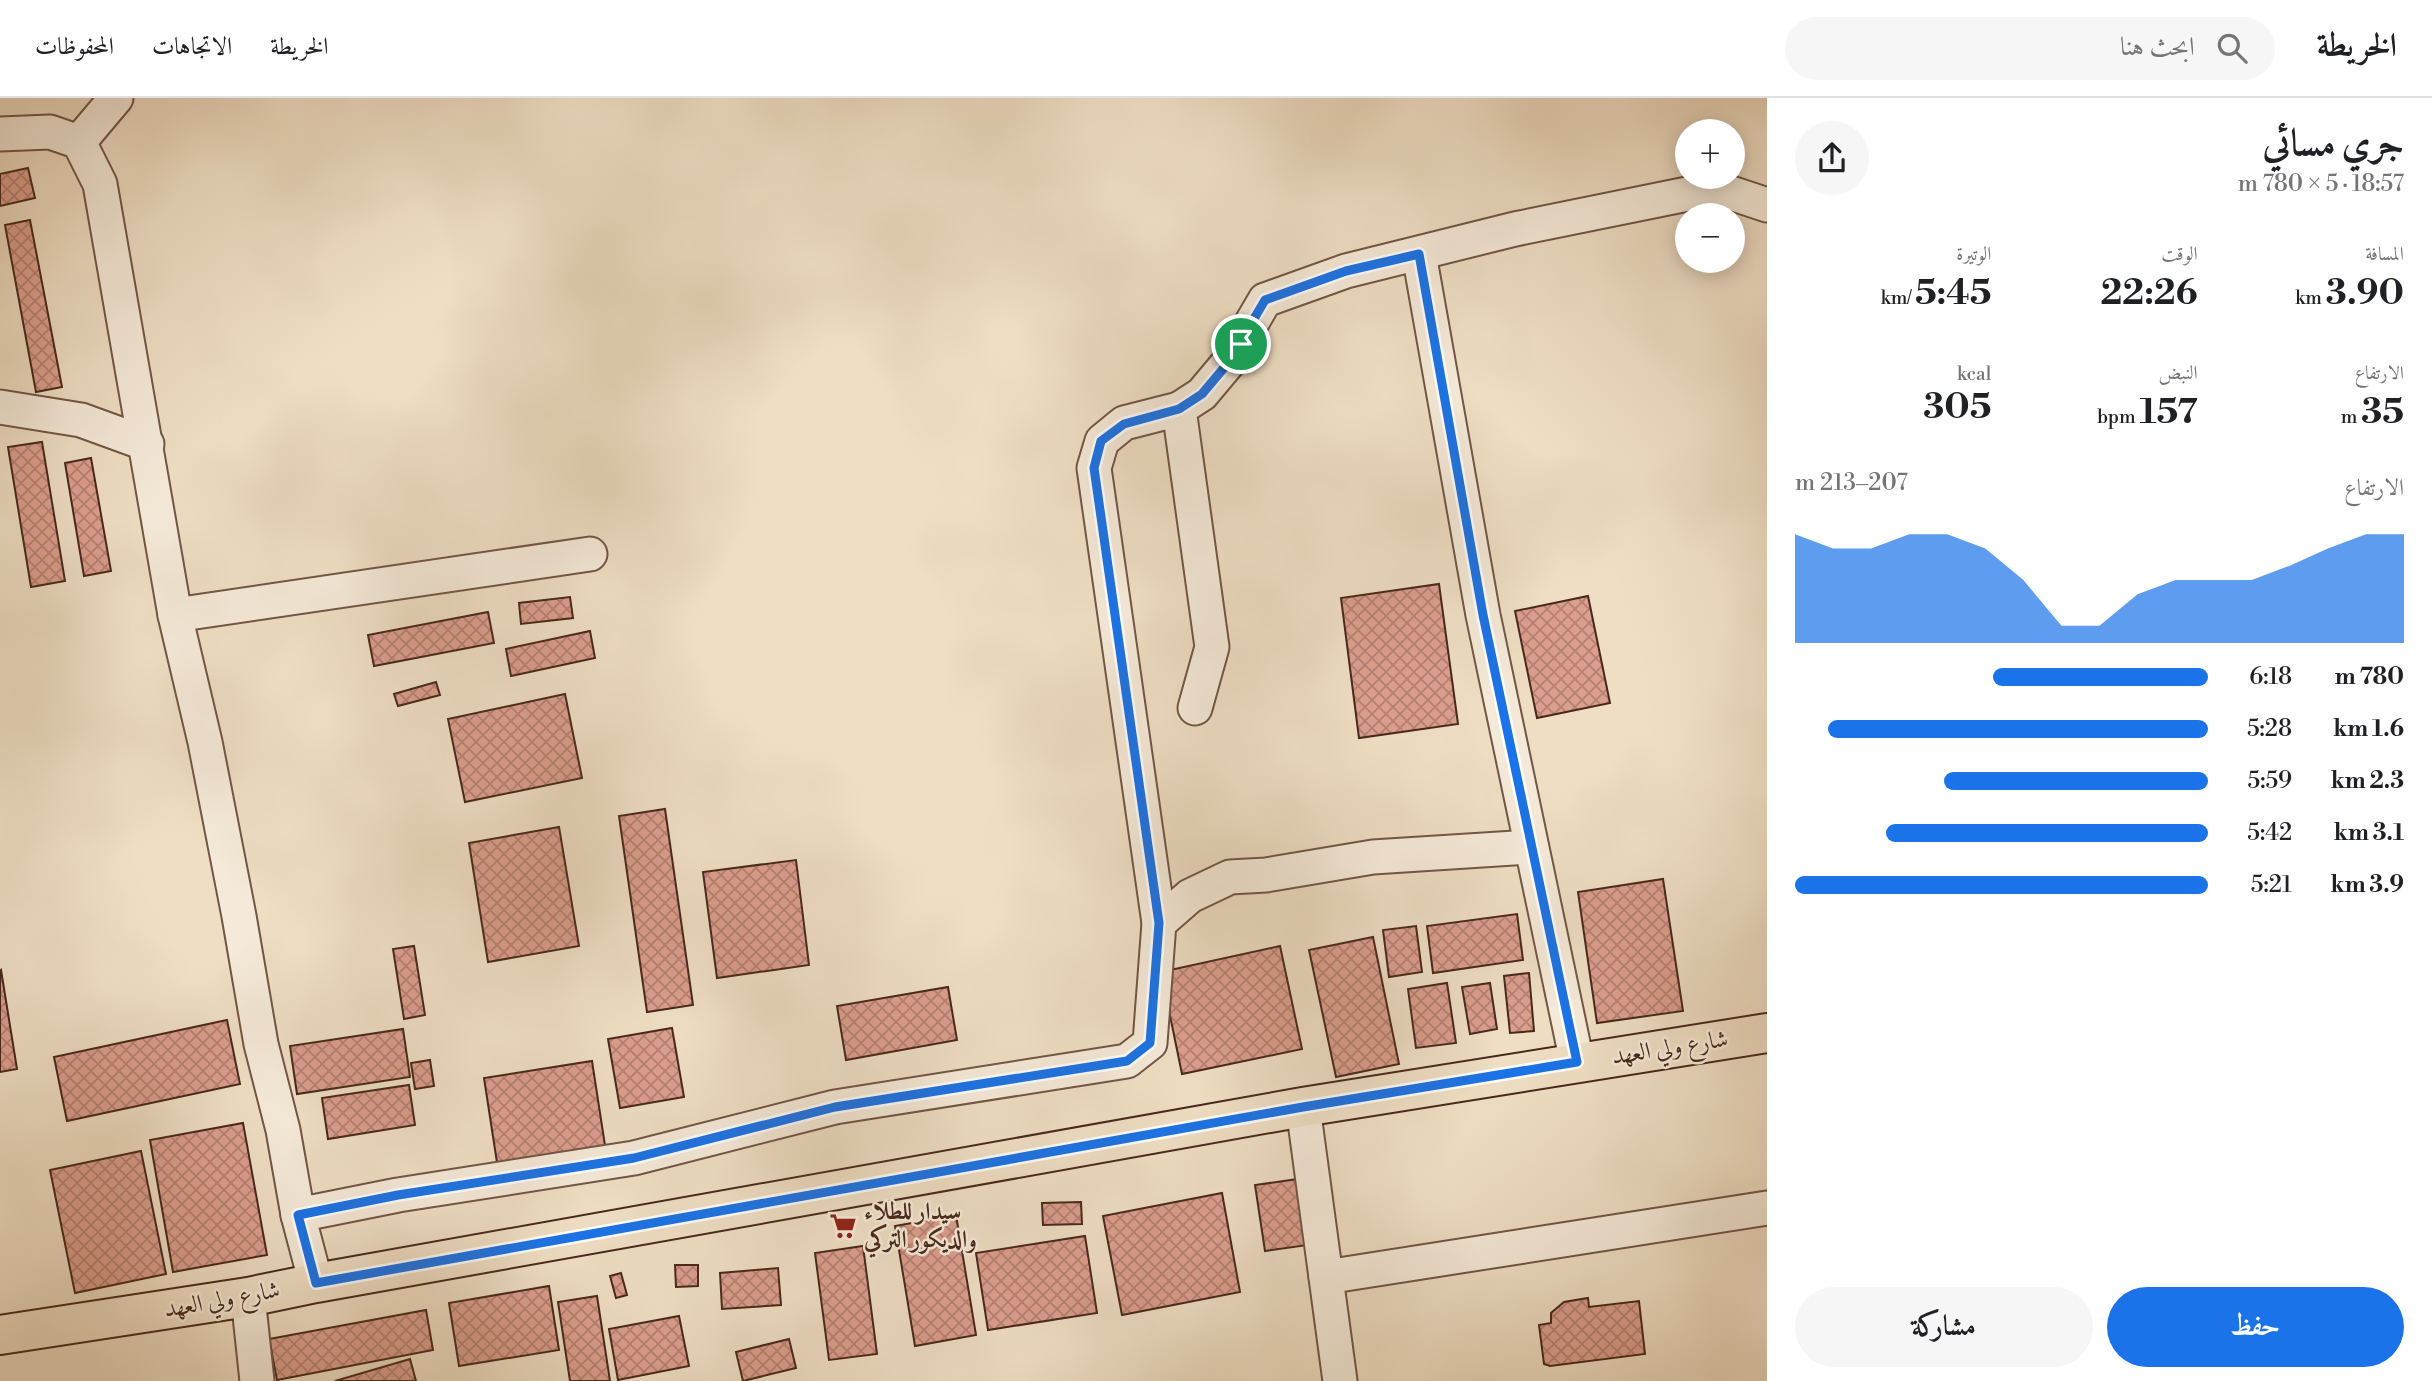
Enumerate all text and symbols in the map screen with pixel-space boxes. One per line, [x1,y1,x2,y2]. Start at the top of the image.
search box [1785,17,2275,80]
text: الخريطة [2317,26,2397,67]
icon: search [2213,29,2251,67]
text: ابحث هنا [2120,31,2195,63]
text: المحفوظات [35,32,114,62]
text: الاتجاهات [152,32,232,62]
text: الخريطة [270,32,329,62]
map controls [1675,119,1745,273]
button: + [1675,119,1745,189]
text: جري مسائي [2263,120,2404,167]
button: share [1795,121,1869,195]
text: 18:57 · 5 × 780 m [2238,170,2404,198]
button: − [1675,203,1745,273]
text: الوتيرة [1956,242,1991,266]
text: الوقت [2161,242,2198,266]
text: المسافة [2365,242,2404,266]
text: 5:45 [1915,272,1991,315]
text: 22:26 [2100,272,2198,315]
text: 3.90 [2326,272,2404,315]
text: /km [1881,286,1915,310]
text: km [2295,286,2326,310]
pin [1211,314,1271,374]
icon: arrive [1222,325,1260,363]
text: النبض [2159,361,2198,385]
text: الارتفاع [2355,361,2404,385]
text: kcal [1957,362,1991,386]
text: 305 [1923,386,1991,429]
text: 157 [2140,391,2198,434]
text: 35 [2361,391,2404,434]
text: bpm [2097,405,2140,429]
text: m [2341,405,2361,429]
text: 207–213 m [1795,469,1908,497]
text: الارتفاع [2344,474,2404,502]
text: 6:18 [2249,663,2292,691]
text: 780 m [2335,663,2404,691]
text: 5:28 [2247,715,2292,743]
text: 1.6 km [2333,715,2404,743]
text: 5:59 [2248,767,2292,795]
text: 2.3 km [2331,767,2404,795]
text: 5:42 [2247,819,2292,847]
text: 3.1 km [2334,819,2404,847]
text: 5:21 [2251,871,2292,899]
text: 3.9 km [2331,871,2404,899]
street label: شارع ولي العهد [1610,1024,1731,1076]
place label: سيدار للطلاء والديكور التركي [863,1197,977,1258]
supermarket icon: سيدار للطلاء والديكور التركي [828,1211,858,1241]
street label: شارع ولي العهد [162,1275,283,1329]
button: مشاركة [1795,1287,2093,1367]
button: حفظ [2107,1287,2404,1367]

